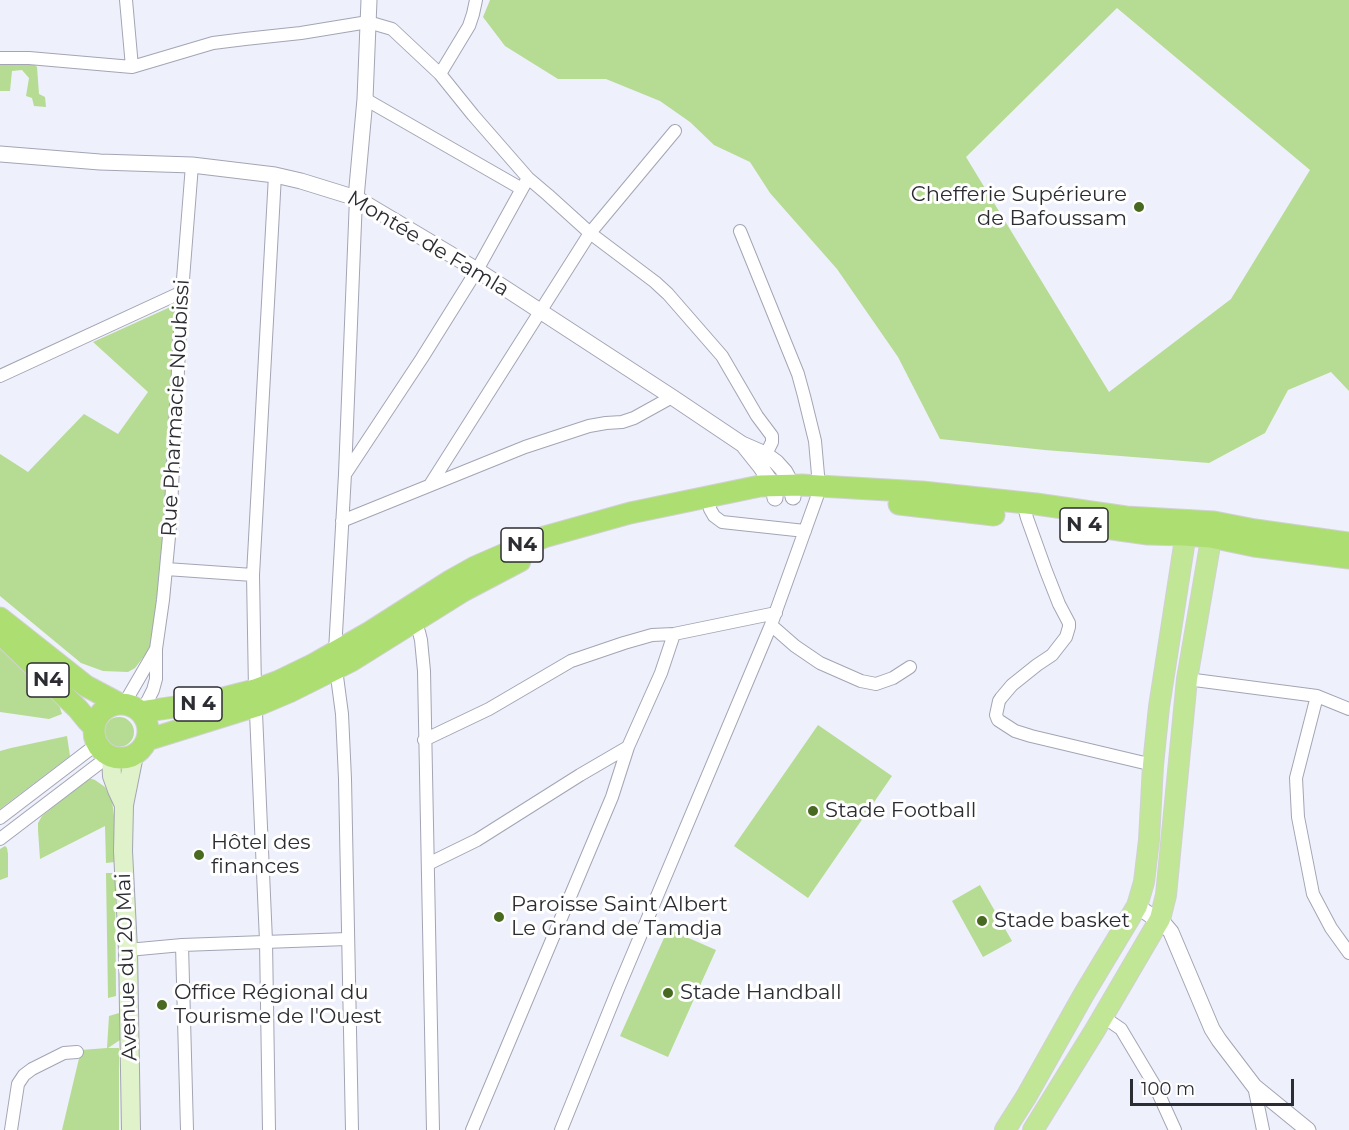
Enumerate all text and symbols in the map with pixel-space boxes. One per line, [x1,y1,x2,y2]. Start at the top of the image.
place label: Chefferie Supérieure de Bafoussam [911,182,1127,232]
street label: Montée de Famla [342,186,514,302]
marker: Chefferie Supérieure de Bafoussam [1132,200,1146,214]
street label: Rue Pharmacie Noubissi [157,279,195,537]
road number: N 4 [1060,508,1108,542]
road number: N4 [501,528,543,562]
road number: N4 [27,663,69,697]
road number: N 4 [174,687,222,721]
place label: Stade Football [825,798,976,824]
marker: Stade Football [806,804,820,818]
place label: Hôtel des finances [211,830,310,880]
marker: Hôtel des finances [192,848,206,862]
street label: Avenue du 20 Mai [111,873,143,1061]
place label: Paroisse Saint Albert Le Grand de Tamdja [511,892,728,942]
place label: Stade basket [994,908,1130,934]
marker: Paroisse Saint Albert Le Grand de Tamdja [492,910,506,924]
marker: Stade basket [975,914,989,928]
place label: Office Régional du Tourisme de l'Ouest [174,980,382,1030]
place label: Stade Handball [680,980,842,1006]
marker: Stade Handball [661,986,675,1000]
marker: Office Régional du Tourisme de l'Ouest [155,998,169,1012]
scale bar [1133,1067,1296,1105]
text: 100 m [1141,1078,1195,1100]

